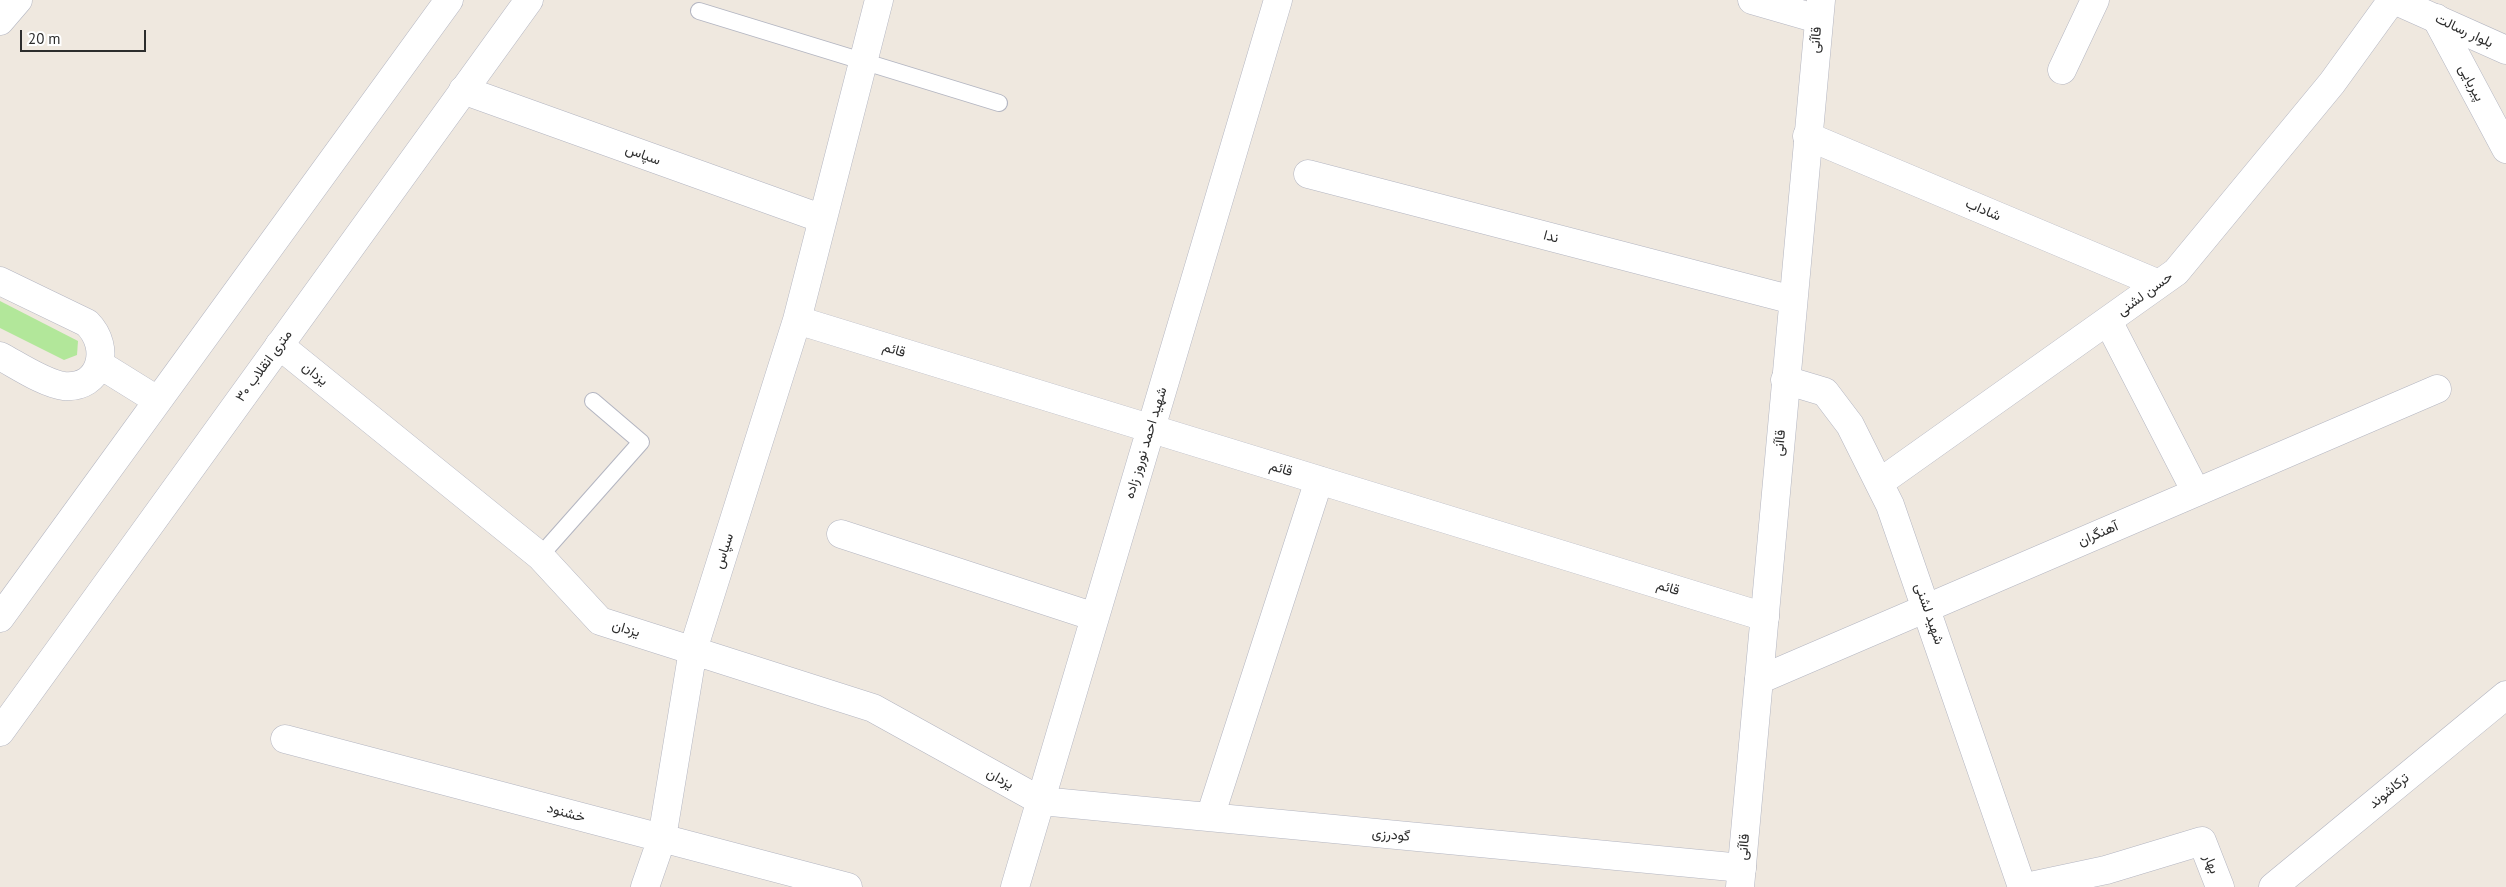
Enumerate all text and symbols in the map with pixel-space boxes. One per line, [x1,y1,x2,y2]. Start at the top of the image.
street label: بلوار رسالت [2432,10,2496,52]
scale bar [22,20,149,52]
street label: قاآنی [1806,26,1826,54]
text: 20 m [28,29,61,48]
street label: پیریایی [2454,62,2488,104]
street label: سپاس [623,141,663,169]
street label: شاداب [1963,195,2003,225]
street label: ندا [1542,227,1560,247]
street label: حسن لشنی [2114,268,2176,320]
street label: ۳۰ متری انقلاب [232,327,296,405]
street label: قائم [880,339,908,361]
street label: یزدان [299,358,331,390]
street label: شهید احمد نوروز زاده [1121,385,1171,501]
street label: قاآنی [1770,429,1790,457]
street label: قائم [1267,458,1295,480]
street label: آهنگران [2075,518,2121,550]
street label: سپاس [710,531,738,571]
street label: قائم [1654,577,1682,599]
street label: شهید لشنی [1911,581,1947,647]
street label: یزدان [610,617,642,641]
street label: یزدان [983,765,1017,793]
street label: ترکاشوند [2365,770,2413,812]
street label: خشنود [545,800,587,826]
street label: گودرزی [1371,825,1411,845]
street label: قاآنی [1734,833,1754,861]
street label: بهار [2200,852,2222,876]

